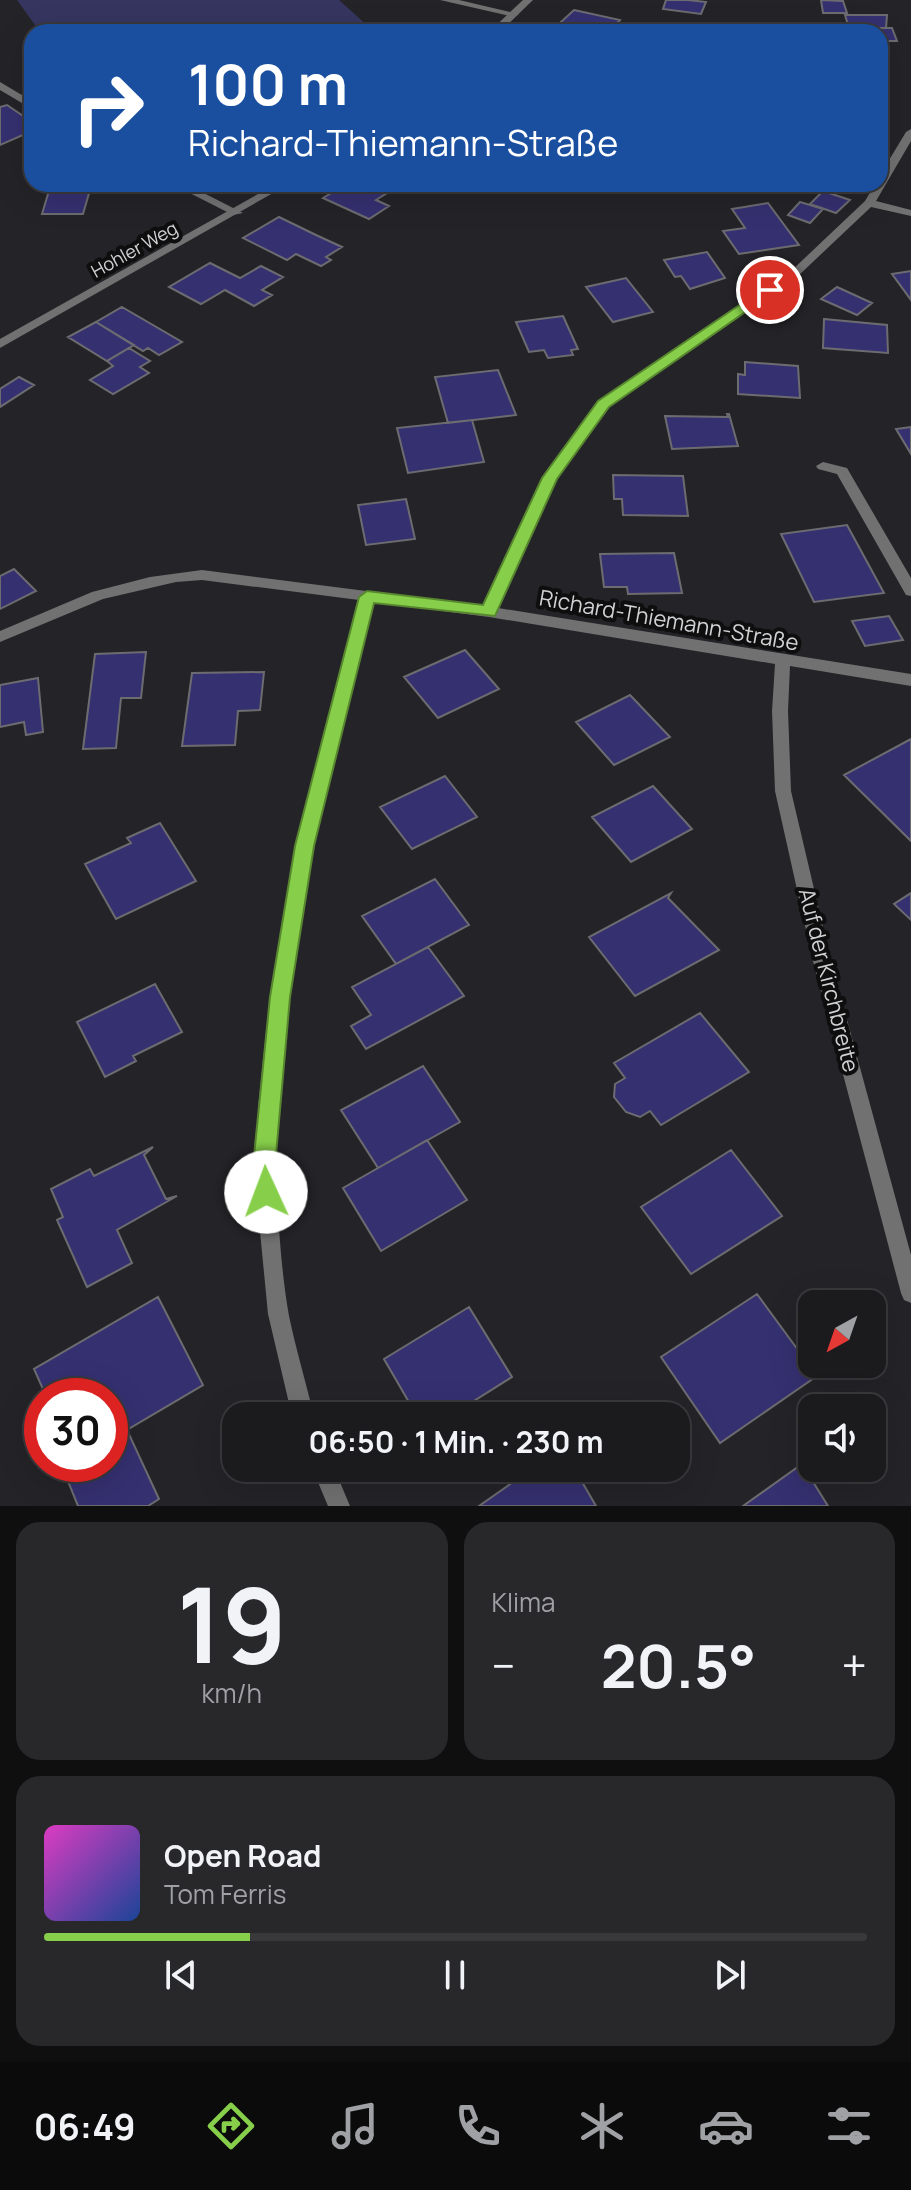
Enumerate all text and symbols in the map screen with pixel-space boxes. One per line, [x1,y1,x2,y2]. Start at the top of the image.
text: 100 m [188,45,348,122]
icon: right [56,56,160,160]
text: Richard-Thiemann-Straße [188,118,618,167]
street label: Hohler Weg [86,215,182,283]
pin [736,256,804,324]
icon: arrive [748,268,792,312]
street label: Richard-Thiemann-Straße [537,582,801,658]
street label: Auf der Kirchbreite [792,885,866,1075]
position arrow [224,1150,308,1234]
north arrow [798,1290,886,1378]
map controls [798,1290,886,1482]
speed limit sign: 30 [24,1378,128,1482]
button: sound [798,1394,886,1482]
text: 06:50 · 1 Min. · 230 m [308,1421,604,1462]
text: 19 [177,1552,287,1694]
text: Klima [492,1584,556,1620]
text: 20.5° [601,1624,756,1706]
text: − [492,1635,515,1695]
text: + [842,1635,867,1695]
text: km/h [202,1675,262,1711]
text: Open Road [164,1835,321,1876]
text: Tom Ferris [164,1876,286,1912]
icon: previous [159,1953,203,1997]
icon: pause [433,1953,477,1997]
icon: next [708,1953,752,1997]
icon: directions [203,2098,259,2154]
icon: music [327,2098,383,2154]
icon: phone [450,2098,506,2154]
icon: climate [574,2098,630,2154]
icon: car [698,2098,754,2154]
icon: filters [821,2098,877,2154]
text: 06:49 [34,2102,136,2151]

